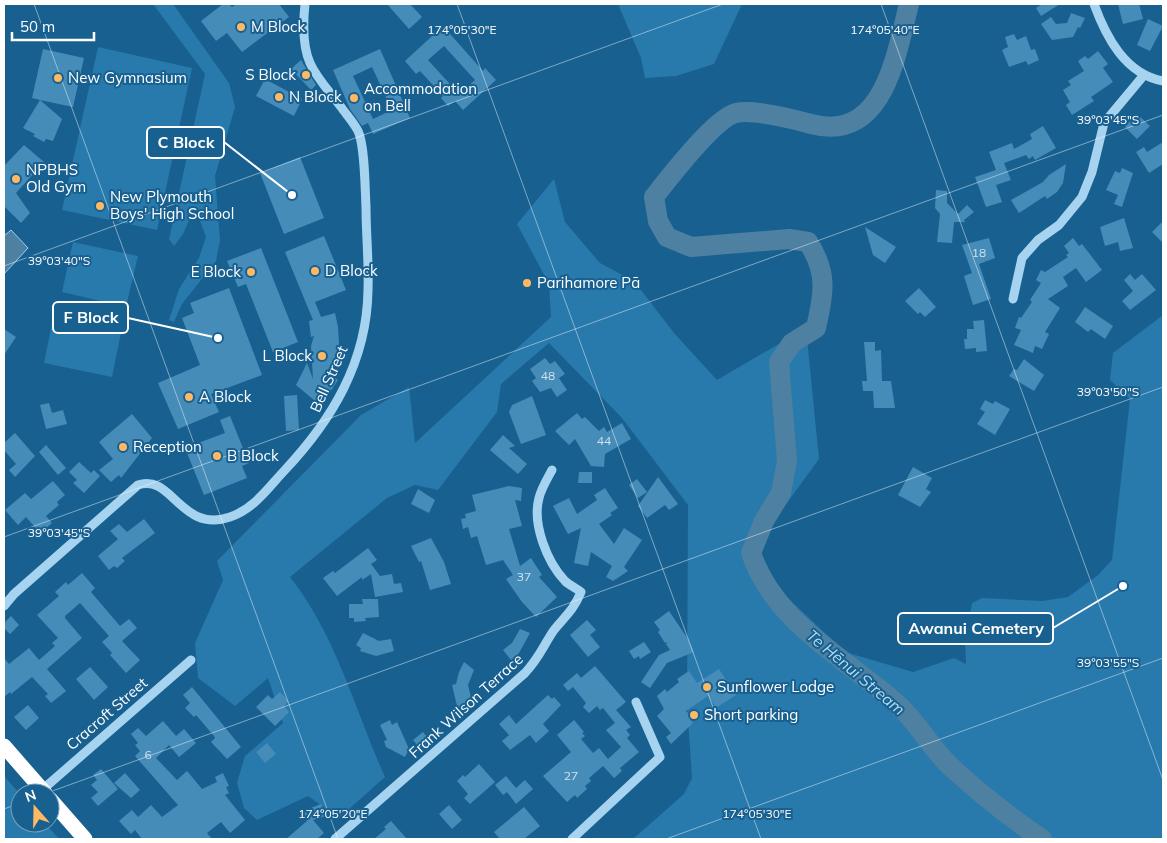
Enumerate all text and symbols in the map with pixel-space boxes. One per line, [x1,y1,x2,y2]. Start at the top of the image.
scale bar [12,10,95,42]
text: 50 m [20,17,55,36]
place label: M Block [251,17,306,36]
marker: M Block [235,21,247,33]
text: 174°05'30"E [427,22,497,37]
text: 174°05'40"E [850,22,920,37]
place label: S Block [245,65,296,84]
place label: New Gymnasium [68,68,187,87]
marker: S Block [300,69,312,81]
marker: New Gymnasium [52,72,64,84]
place label: Accommodation on Bell [364,79,477,115]
place label: N Block [289,87,342,106]
marker: N Block [273,91,285,103]
marker: Accommodation on Bell [348,92,360,104]
text: 39°03'45"S [1077,112,1139,127]
callout: C Block [147,127,224,158]
text: C Block [158,132,216,152]
place label: NPBHS Old Gym [26,160,86,196]
marker: NPBHS Old Gym [10,173,22,185]
place label: New Plymouth Boys' High School [110,187,234,223]
marker: New Plymouth Boys' High School [94,200,106,212]
house number: 18 [972,245,986,260]
text: 39°03'40"S [28,253,90,268]
place label: D Block [325,261,378,280]
place label: E Block [191,262,241,281]
marker: D Block [309,265,321,277]
marker: E Block [245,266,257,278]
place label: Parihamore Pā [537,273,640,292]
marker: Parihamore Pā [521,277,533,289]
callout: F Block [53,302,128,333]
text: F Block [63,307,120,327]
street label: Bell Street [305,343,352,415]
place label: L Block [262,346,312,365]
marker: L Block [316,350,328,362]
house number: 48 [541,368,555,383]
text: 39°03'50"S [1077,384,1139,399]
place label: A Block [199,387,252,406]
marker: A Block [183,391,195,403]
house number: 44 [597,433,611,448]
place label: Reception [133,437,202,456]
marker: Reception [117,441,129,453]
place label: B Block [227,446,279,465]
marker: B Block [211,450,223,462]
text: 39°03'45"S [28,525,90,540]
house number: 37 [517,569,531,584]
callout: Awanui Cemetery [898,613,1053,644]
text: Awanui Cemetery [908,618,1044,638]
water label: Te Hēnui Stream [803,625,909,719]
street label: Frank Wilson Terrace [405,649,527,762]
text: 39°03'55"S [1077,655,1139,670]
street label: Cracroft Street [62,673,151,754]
place label: Sunflower Lodge [717,677,834,696]
marker: Sunflower Lodge [701,681,713,693]
place label: Short parking [704,705,798,724]
marker: Short parking [688,709,700,721]
house number: 6 [144,747,152,762]
house number: 27 [564,768,578,783]
north arrow [10,783,60,833]
text: N [23,786,39,806]
text: 174°05'20"E [298,806,368,821]
text: 174°05'30"E [722,806,792,821]

